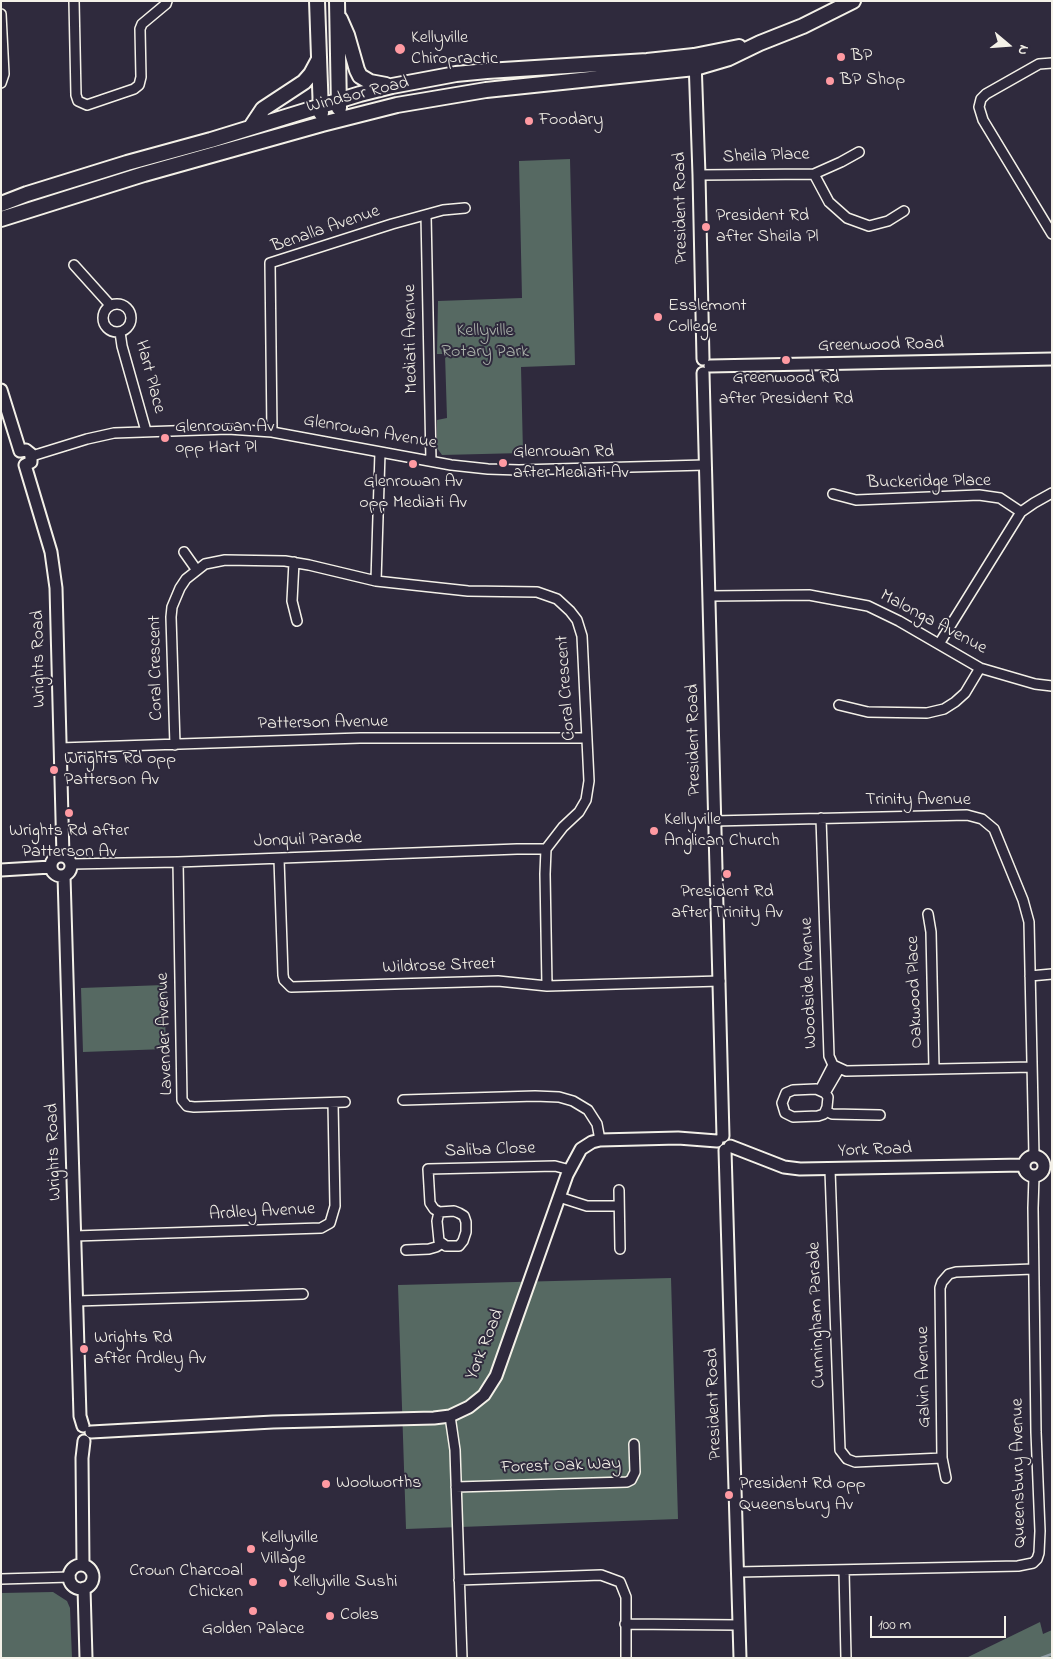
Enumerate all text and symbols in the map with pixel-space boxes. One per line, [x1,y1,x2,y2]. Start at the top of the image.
north arrow [983,20,1033,70]
place label: Kellyville Chiropractic [411,28,498,70]
marker: Kellyville Chiropractic [393,42,407,56]
text: N [1011,42,1034,58]
place label: BP [851,46,872,68]
marker: BP [835,51,847,63]
place label: BP Shop [840,70,905,92]
street label: Windsor Road [305,73,411,119]
marker: BP Shop [824,75,836,87]
place label: Foodary [539,110,603,132]
marker: Foodary [523,115,535,127]
street label: Sheila Place [722,145,810,169]
street label: President Road [670,152,694,264]
street label: Benalla Avenue [269,201,383,259]
place label: President Rd after Sheila Pl [716,206,819,248]
marker: President Rd after Sheila Pl [700,221,712,233]
street label: Mediati Avenue [400,284,424,394]
place label: Esslemont College [668,296,747,338]
marker: Esslemont College [652,311,664,323]
park label: Kellyville Rotary Park [441,321,529,364]
street label: Greenwood Road [818,334,944,358]
street label: Hart Place [129,338,169,416]
marker: Greenwood Rd after President Rd [780,354,792,366]
place label: Greenwood Rd after President Rd [719,368,853,410]
street label: Glenrowan Avenue [302,411,438,455]
place label: Glenrowan Av opp Hart Pl [175,417,274,459]
marker: Glenrowan Av opp Hart Pl [159,432,171,444]
place label: Glenrowan Rd after Mediati Av [513,442,628,484]
marker: Glenrowan Rd after Mediati Av [497,457,509,469]
marker: Glenrowan Av opp Mediati Av [407,458,419,470]
street label: Buckeridge Place [867,471,991,495]
place label: Glenrowan Av opp Mediati Av [359,472,467,514]
street label: Malonga Avenue [876,586,990,660]
street label: Wrights Road [28,610,52,708]
street label: Coral Crescent [145,615,169,721]
street label: Coral Crescent [553,635,581,741]
street label: President Road [683,684,707,796]
street label: Patterson Avenue [258,712,388,736]
place label: Wrights Rd opp Patterson Av [64,749,176,792]
marker: Wrights Rd opp Patterson Av [48,764,60,776]
street label: Trinity Avenue [865,790,971,812]
marker: Wrights Rd after Patterson Av [63,807,75,819]
place label: Kellyville Anglican Church [664,810,779,852]
place label: Wrights Rd after Patterson Av [9,821,129,864]
marker: Kellyville Anglican Church [648,825,660,837]
street label: Jonquil Parade [254,828,362,854]
marker: President Rd after Trinity Av [721,868,733,880]
place label: President Rd after Trinity Av [671,882,783,924]
street label: Woodside Avenue [797,917,823,1049]
street label: Oakwood Place [903,935,929,1049]
street label: Wildrose Street [382,954,496,980]
street label: Lavender Avenue [153,972,179,1096]
street label: Wrights Road [43,1103,67,1201]
street label: Saliba Close [444,1139,536,1163]
street label: York Road [838,1139,912,1163]
street label: Ardley Avenue [208,1199,316,1227]
street label: Cunningham Parade [805,1241,831,1389]
street label: York Road [462,1307,510,1383]
street label: Galvin Avenue [913,1326,937,1428]
place label: Wrights Rd after Ardley Av [94,1328,206,1370]
marker: Wrights Rd after Ardley Av [78,1343,90,1355]
street label: President Road [702,1348,728,1460]
street label: Queensbury Avenue [1008,1398,1032,1548]
street label: Forest Oak Way [500,1454,622,1480]
place label: Woolworths [336,1473,421,1495]
place label: President Rd opp Queensbury Av [739,1474,866,1516]
marker: Woolworths [320,1478,332,1490]
marker: President Rd opp Queensbury Av [723,1489,735,1501]
place label: Kellyville Village [261,1528,318,1570]
marker: Kellyville Village [245,1543,257,1555]
place label: Crown Charcoal Chicken [129,1561,243,1604]
place label: Kellyville Sushi [293,1572,397,1594]
marker: Crown Charcoal Chicken [247,1576,259,1588]
marker: Kellyville Sushi [277,1577,289,1589]
marker: Golden Palace [247,1605,259,1617]
place label: Coles [340,1605,379,1627]
scale bar [873,1606,1009,1638]
marker: Coles [324,1610,336,1622]
text: 100 m [878,1614,911,1636]
place label: Golden Palace [202,1619,304,1641]

